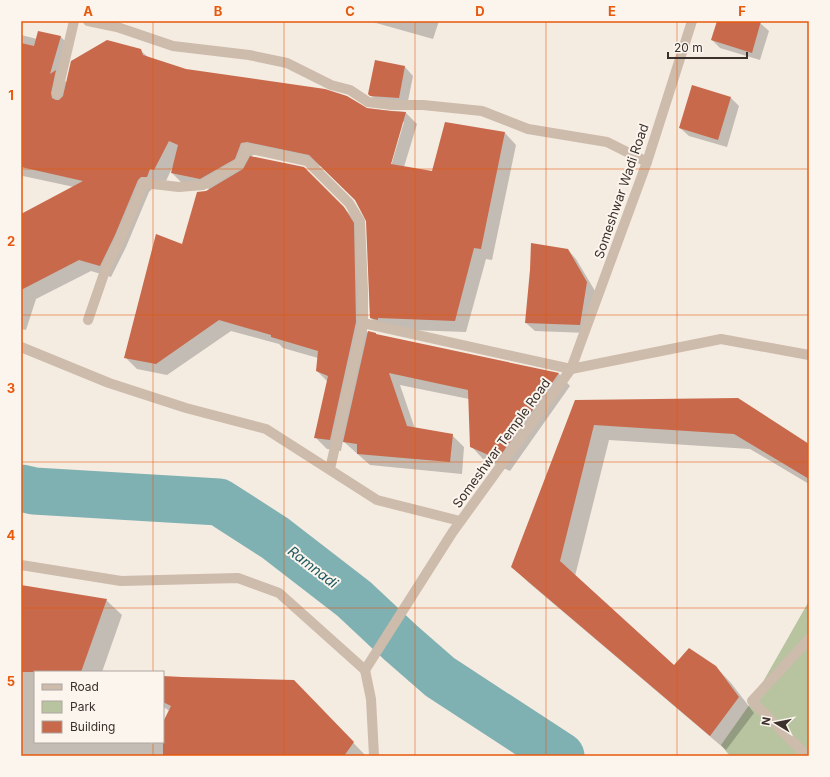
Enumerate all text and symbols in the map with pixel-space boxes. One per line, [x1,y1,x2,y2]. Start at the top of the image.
text: A [83,3,93,19]
text: B [214,3,223,19]
text: C [345,3,355,19]
text: D [475,3,485,19]
text: E [608,3,616,19]
text: F [738,3,746,19]
scale bar [668,34,747,60]
text: 20 m [674,40,703,55]
text: 1 [8,87,14,103]
street label: Someshwar Wadi Road [590,121,652,261]
text: 2 [7,233,15,249]
street label: Someshwar Temple Road [449,375,553,511]
text: 3 [7,380,15,396]
text: 4 [7,527,16,543]
water label: Ramnadi [285,542,342,592]
legend [34,671,164,743]
text: 5 [7,673,15,689]
text: Road [70,679,99,694]
text: Park [70,699,96,714]
north arrow [756,703,796,743]
text: N [759,716,774,727]
text: Building [70,719,115,734]

